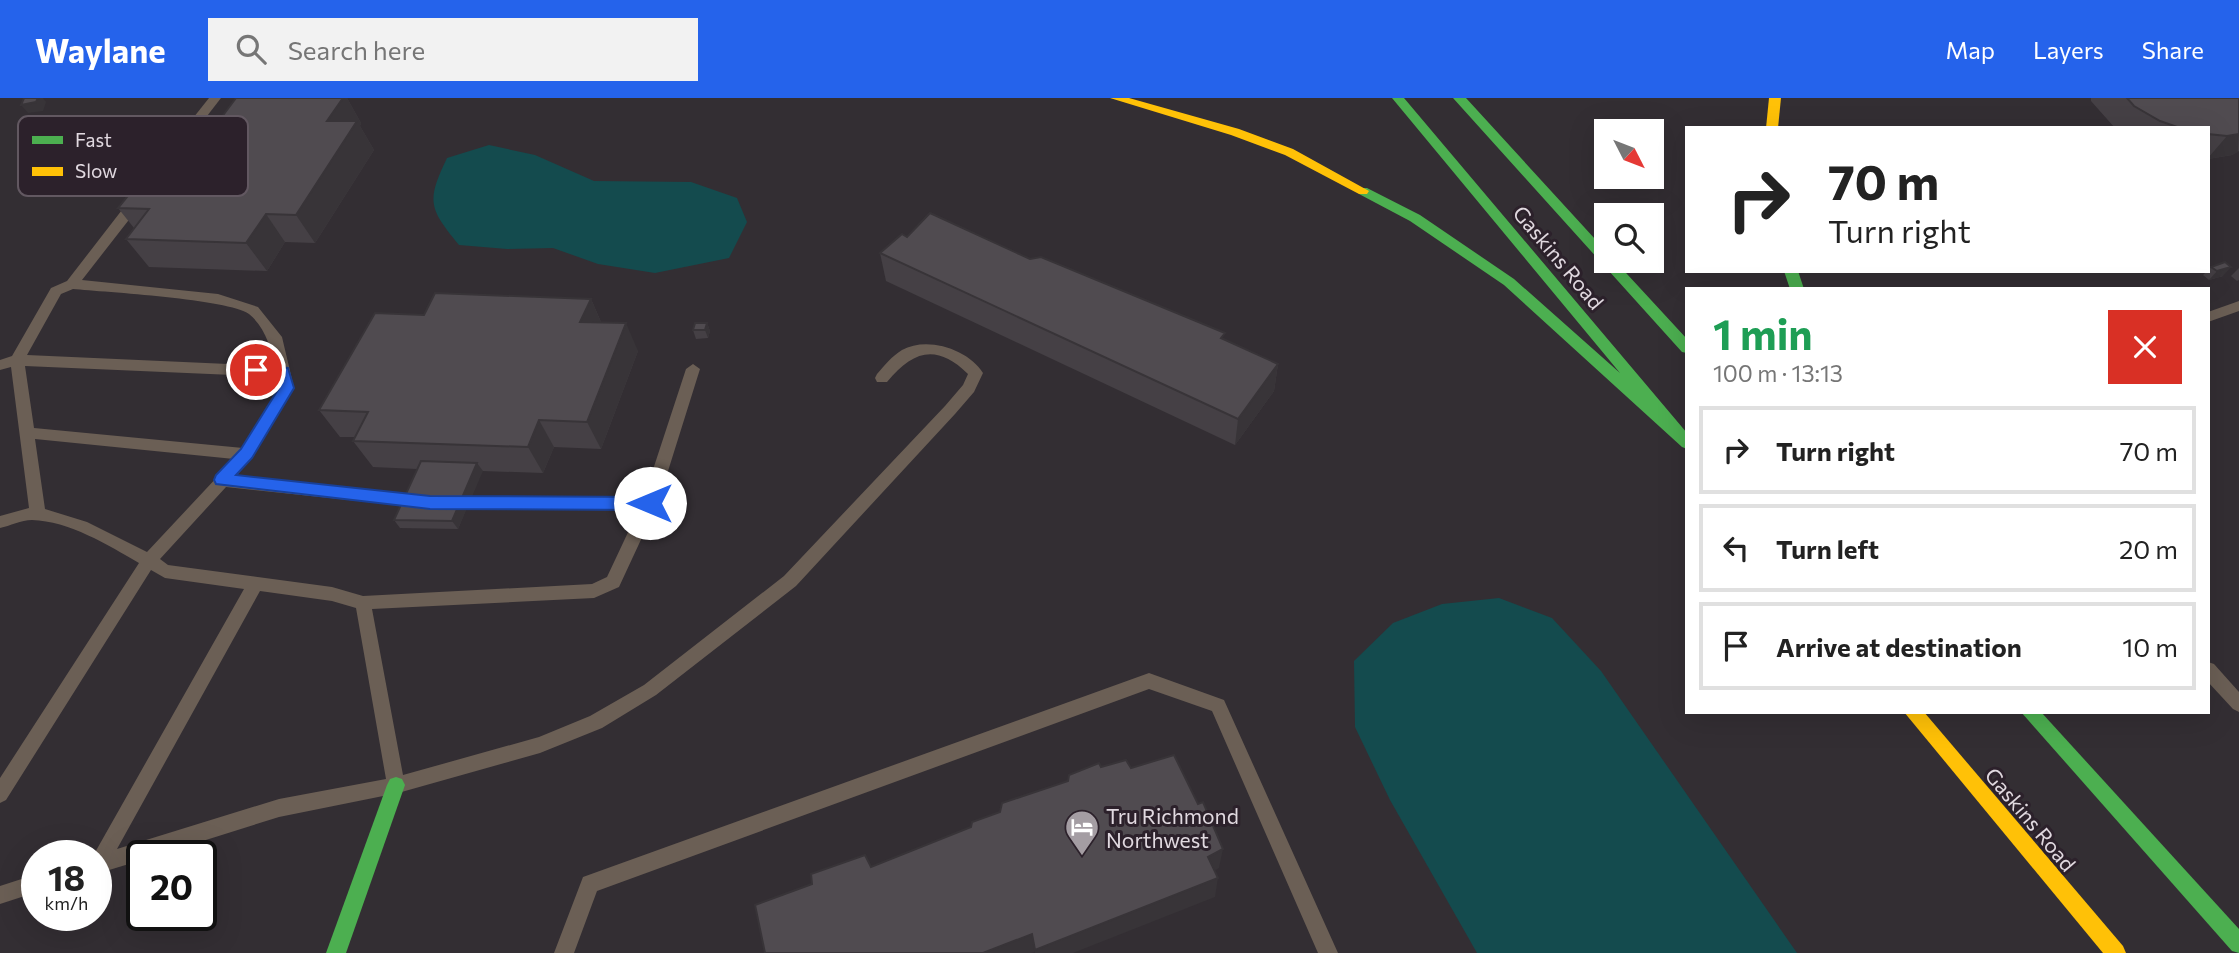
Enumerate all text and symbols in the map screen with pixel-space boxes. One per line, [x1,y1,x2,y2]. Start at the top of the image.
search box [208,18,698,81]
text: Waylane [35,29,166,70]
icon: search [232,30,270,68]
text: Search here [288,34,425,65]
text: Map [1946,35,1995,64]
text: Layers [2033,35,2104,64]
text: Share [2142,35,2204,64]
legend [18,116,248,196]
north arrow [1594,119,1664,189]
map controls [1594,119,1664,273]
text: Fast [75,128,112,151]
text: 70 m [1828,150,1939,210]
icon: right [1713,154,1804,245]
text: Slow [75,159,117,182]
street label: Gaskins Road [1508,200,1610,314]
button: search [1594,203,1664,273]
text: Turn right [1828,210,1971,250]
text: 1 min [1713,307,1813,359]
button: close [2108,310,2182,384]
pin [226,340,286,400]
icon: arrive [237,351,275,389]
text: 100 m · 13:13 [1713,359,1843,387]
icon: right [1717,431,1755,469]
text: Turn right [1776,435,1895,466]
text: 70 m [2120,435,2178,466]
position arrow [613,466,687,540]
icon: left [1717,529,1755,567]
text: Turn left [1776,533,1879,564]
text: 20 m [2119,533,2178,564]
icon: arrive [1717,627,1755,665]
text: Arrive at destination [1776,631,2022,662]
text: 10 m [2122,631,2178,662]
street label: Gaskins Road [1980,762,2082,876]
place label: Tru Richmond Northwest [1106,803,1239,852]
hotel icon: Tru Richmond Northwest [1063,808,1101,857]
speed limit sign: 20 [126,840,217,931]
text: 18 [48,855,85,898]
text: km/h [45,892,88,914]

